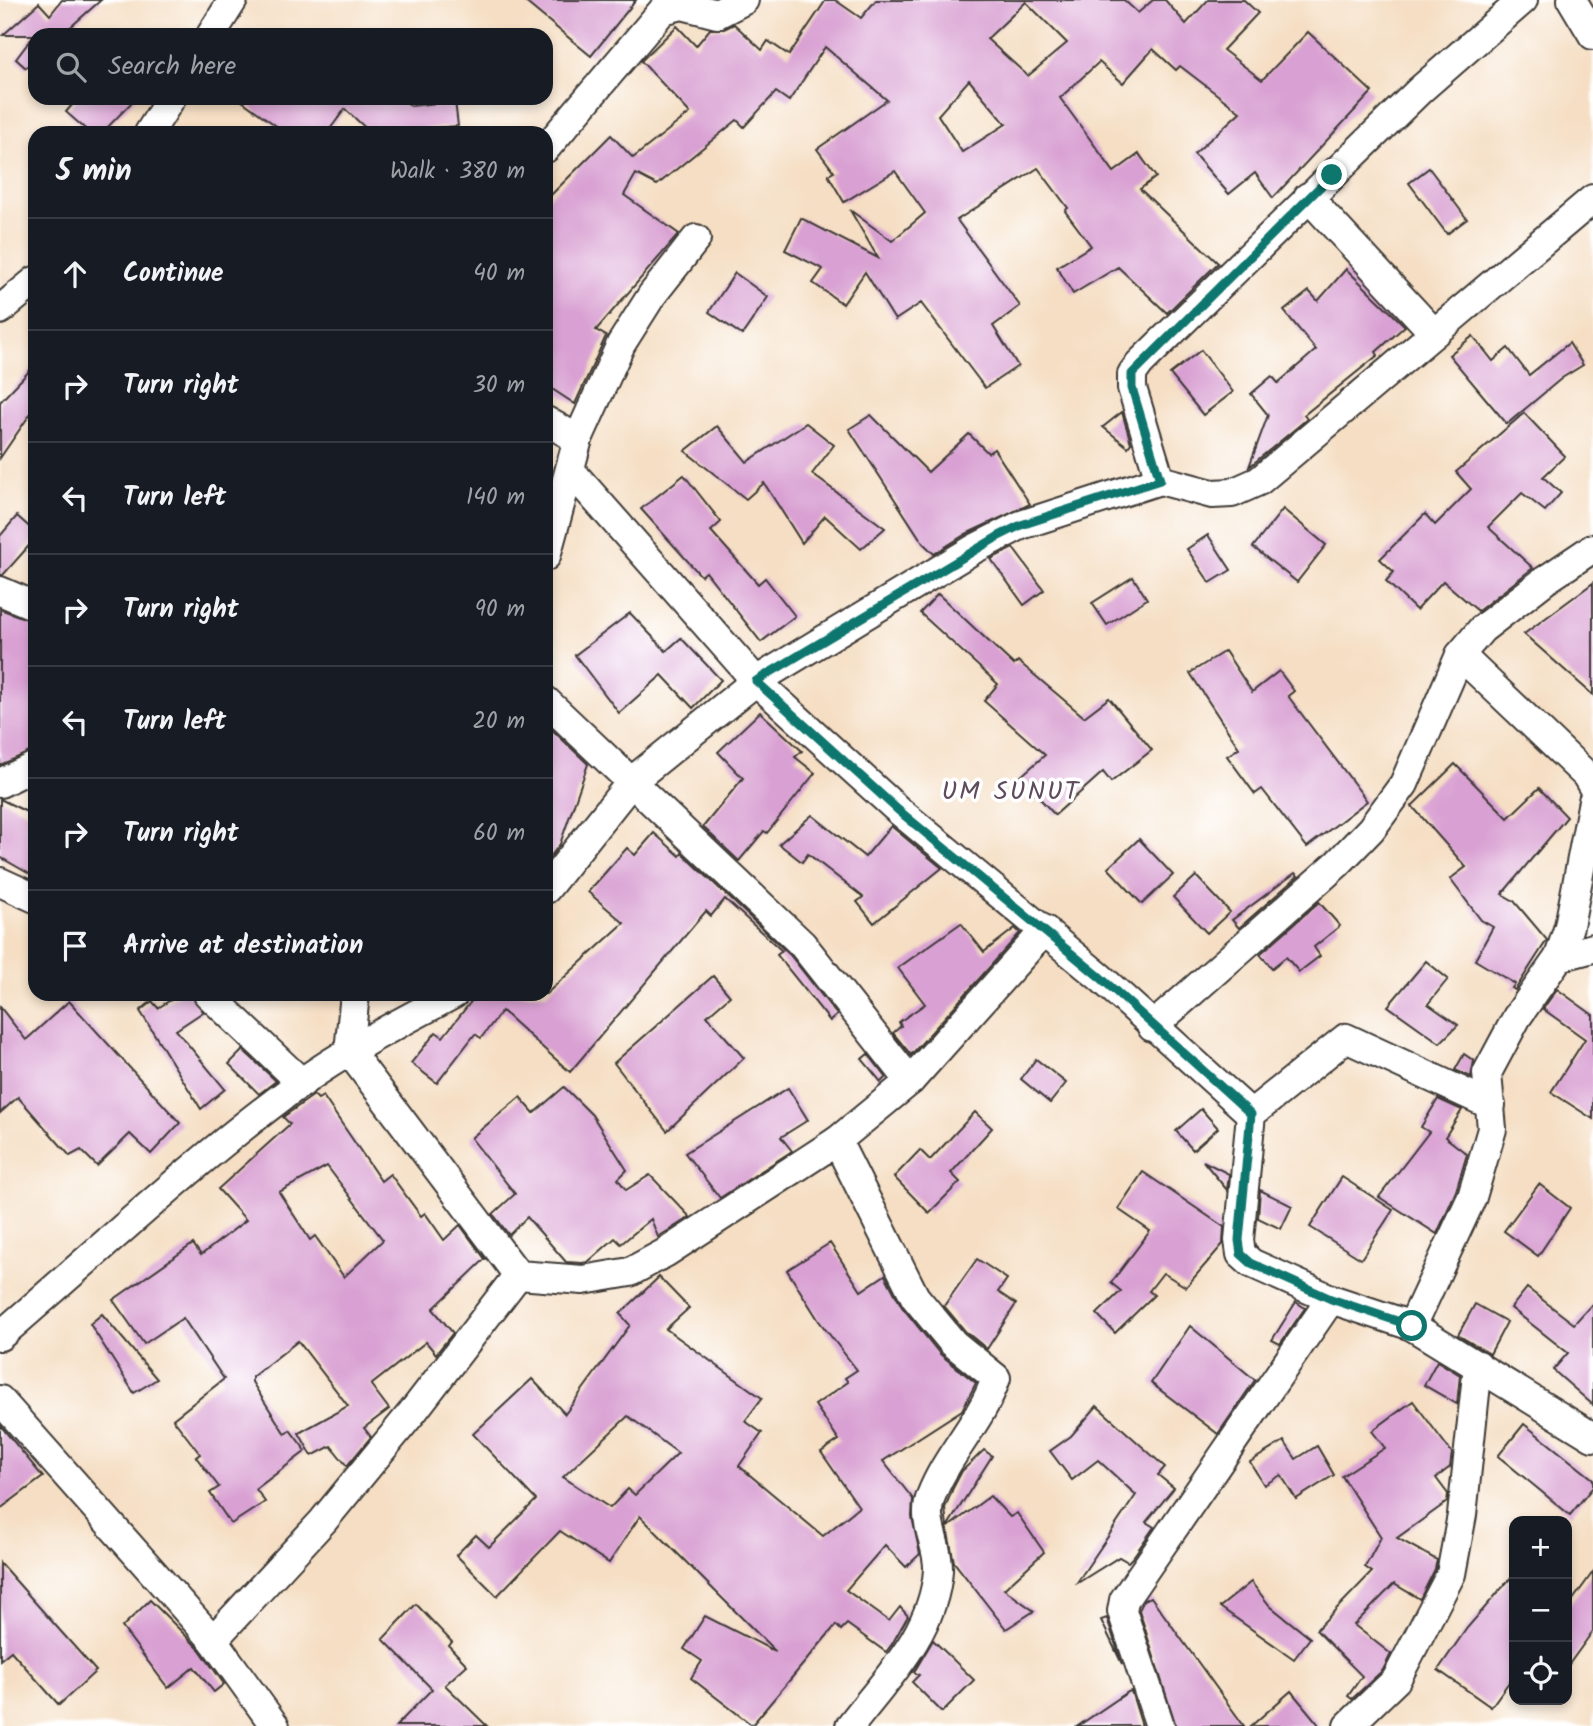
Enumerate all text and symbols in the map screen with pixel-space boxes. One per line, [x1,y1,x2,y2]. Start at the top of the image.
search box [28,28,553,105]
text: Search here [108,46,236,88]
icon: search [52,48,90,86]
text: 5 min [56,148,132,196]
text: Walk · 380 m [390,154,525,190]
route end [1316,159,1347,190]
text: Continue [123,253,224,295]
icon: ahead [56,255,94,293]
text: 40 m [473,256,525,292]
text: Turn right [123,365,239,407]
icon: right [56,367,94,405]
text: 30 m [473,368,525,404]
text: Turn left [123,477,226,519]
icon: left [56,479,94,517]
text: 140 m [466,480,525,516]
text: Turn right [123,589,239,631]
icon: right [56,591,94,629]
text: 90 m [475,592,525,628]
text: Turn left [123,701,226,743]
icon: left [56,703,94,741]
text: 20 m [473,704,525,740]
district label: UM SUNUT [942,771,1081,813]
text: Turn right [123,813,239,855]
icon: right [56,815,94,853]
text: 60 m [473,816,525,852]
text: Arrive at destination [123,925,363,967]
icon: arrive [56,927,94,965]
route start [1396,1310,1427,1341]
map controls [1509,1516,1572,1705]
button: + [1509,1516,1572,1579]
button: − [1509,1579,1572,1642]
button: locate [1509,1642,1572,1705]

